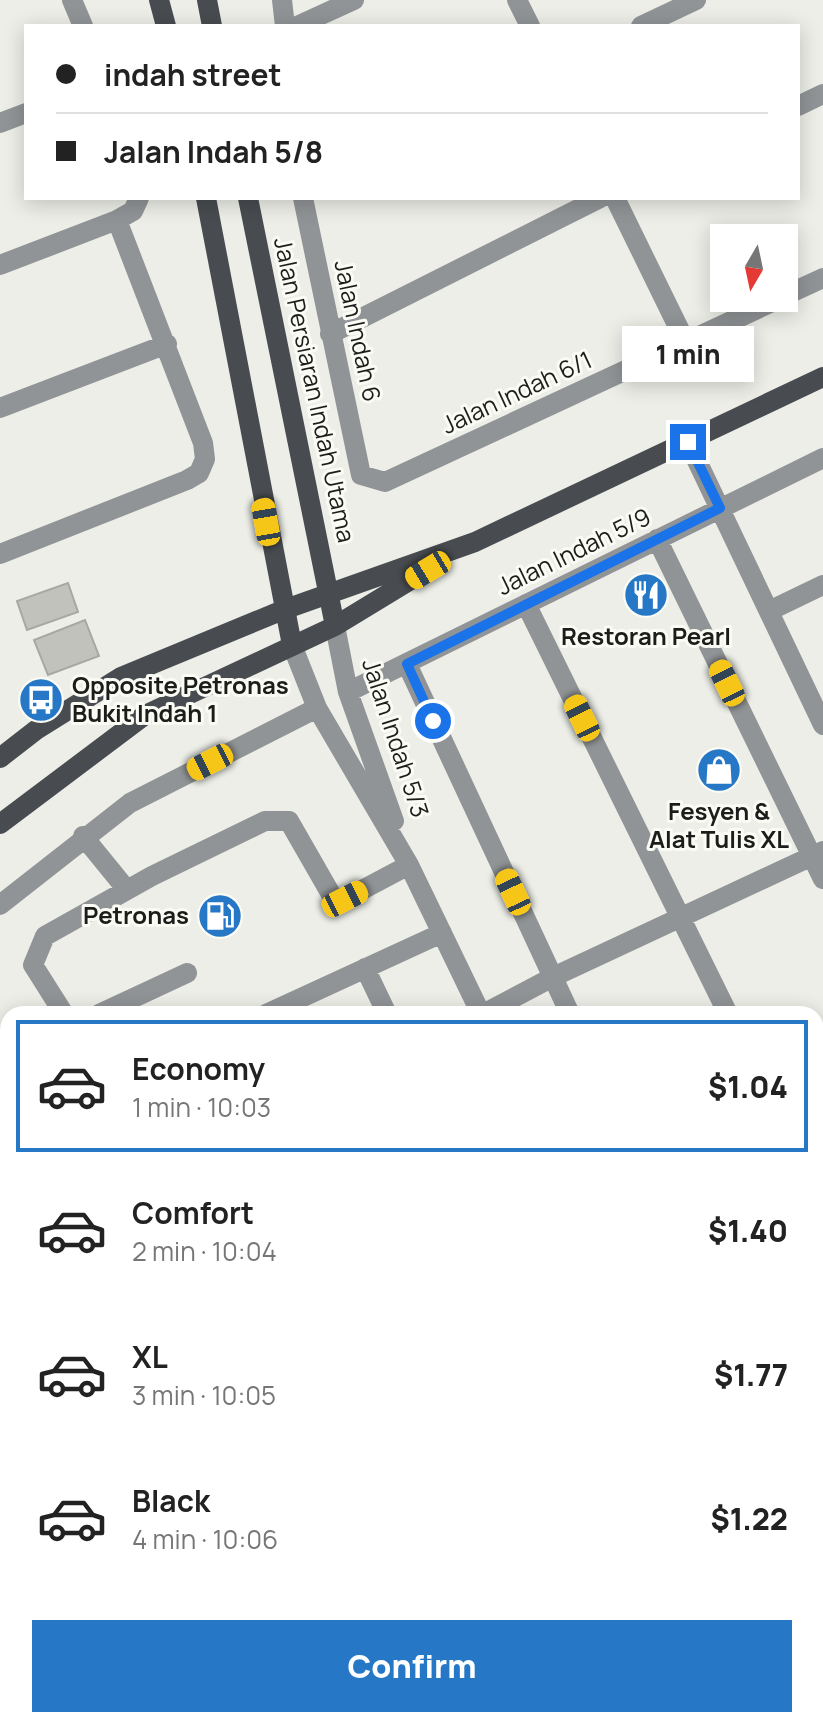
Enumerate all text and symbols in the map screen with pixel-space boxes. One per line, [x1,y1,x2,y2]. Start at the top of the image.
text: indah street [104,54,282,95]
text: Jalan Indah 5/8 [104,131,323,172]
north arrow [710,224,798,312]
map controls [710,224,798,312]
street label: Jalan Persiaran Indah Utama [267,234,364,545]
street label: Jalan Indah 6 [327,257,390,404]
callout: 1 min [622,326,754,382]
text: 1 min [655,336,721,372]
street label: Jalan Indah 6/1 [436,342,597,441]
route end [670,424,706,460]
car [250,496,282,548]
street label: Jalan Indah 5/9 [491,499,656,602]
car [401,547,455,593]
restaurant icon: Restoran Pearl [622,571,670,619]
place label: Restoran Pearl [561,619,731,652]
street label: Jalan Indah 5/3 [355,654,438,821]
car [706,656,748,710]
place label: Opposite Petronas Bukit Indah 1 [72,668,289,729]
bus stop icon: Opposite Petronas Bukit Indah 1 [17,676,65,724]
car [561,691,603,745]
route start [415,703,451,739]
car [183,740,237,784]
shop icon: Fesyen & Alat Tulis XL [695,746,743,794]
place label: Fesyen & Alat Tulis XL [649,794,789,855]
car [492,865,534,919]
car [318,877,372,921]
fuel station icon: Petronas [196,892,244,940]
place label: Petronas [83,898,189,931]
text: Economy [132,1048,265,1089]
icon: car [36,1050,108,1122]
text: $1.04 [708,1066,788,1107]
text: 1 min · 10:03 [132,1089,271,1125]
text: Comfort [132,1192,254,1233]
icon: car [36,1194,108,1266]
text: $1.40 [708,1210,788,1251]
text: 2 min · 10:04 [132,1233,277,1269]
text: XL [132,1336,168,1377]
icon: car [36,1338,108,1410]
text: $1.77 [714,1354,788,1395]
text: 3 min · 10:05 [132,1377,276,1413]
text: Black [132,1480,210,1521]
icon: car [36,1482,108,1554]
text: $1.22 [711,1498,788,1539]
text: 4 min · 10:06 [132,1521,278,1557]
button: Confirm [32,1620,792,1712]

